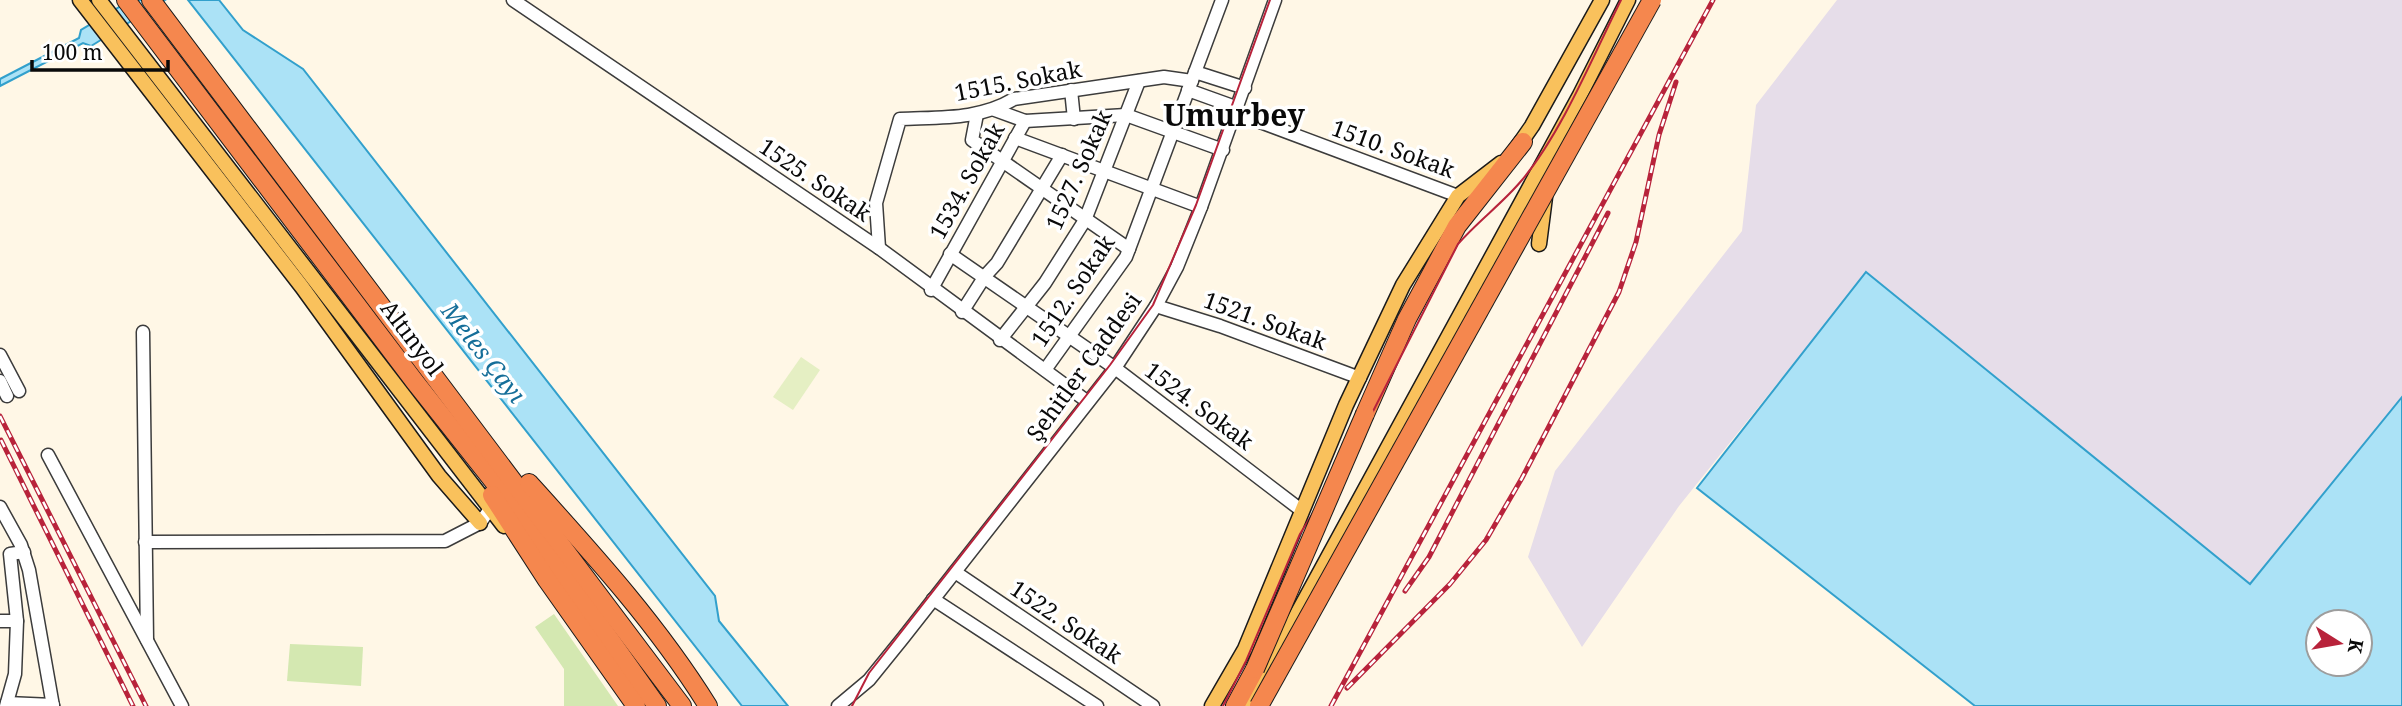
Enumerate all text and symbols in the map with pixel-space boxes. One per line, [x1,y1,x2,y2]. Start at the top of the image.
scale bar [32,28,168,72]
text: 100 m [42,38,103,66]
street label: 1515. Sokak [952,52,1085,108]
district label: Umurbey [1163,94,1305,135]
street label: 1527. Sokak [1037,104,1119,235]
street label: 1510. Sokak [1327,111,1460,185]
street label: 1534. Sokak [921,116,1012,245]
street label: 1525. Sokak [753,130,878,229]
street label: 1512. Sokak [1023,228,1122,353]
street label: 1521. Sokak [1199,283,1332,357]
street label: Şehitler Caddesi [1018,285,1148,447]
street label: Altınyol [374,293,452,382]
water label: Meles Çayı [434,294,534,409]
street label: 1524. Sokak [1139,354,1261,457]
street label: 1522. Sokak [1004,572,1129,671]
north arrow [2304,608,2374,678]
text: K [2342,637,2370,656]

